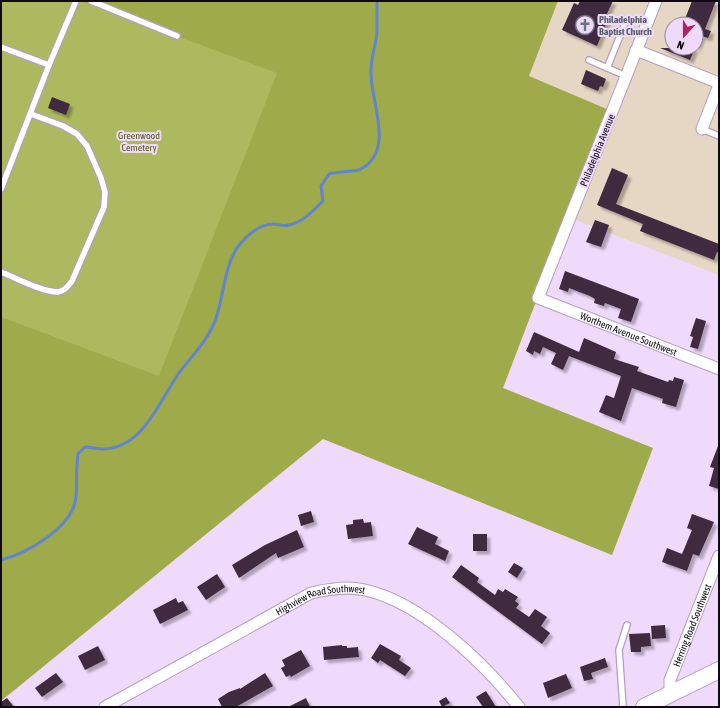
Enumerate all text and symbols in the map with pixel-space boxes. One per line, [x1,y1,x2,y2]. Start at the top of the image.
church icon: Philadelphia Baptist Church [574,14,596,36]
place label: Philadelphia Baptist Church [599,14,652,37]
north arrow [664,16,704,56]
text: N [675,39,686,52]
street label: Philadelphia Avenue [578,112,617,188]
park label: Greenwood Cemetery [118,130,160,153]
street label: Worthem Avenue Southwest [579,310,678,358]
street label: Herring Road Southwest [671,582,713,668]
street label: Highview Road Southwest [274,583,366,617]

